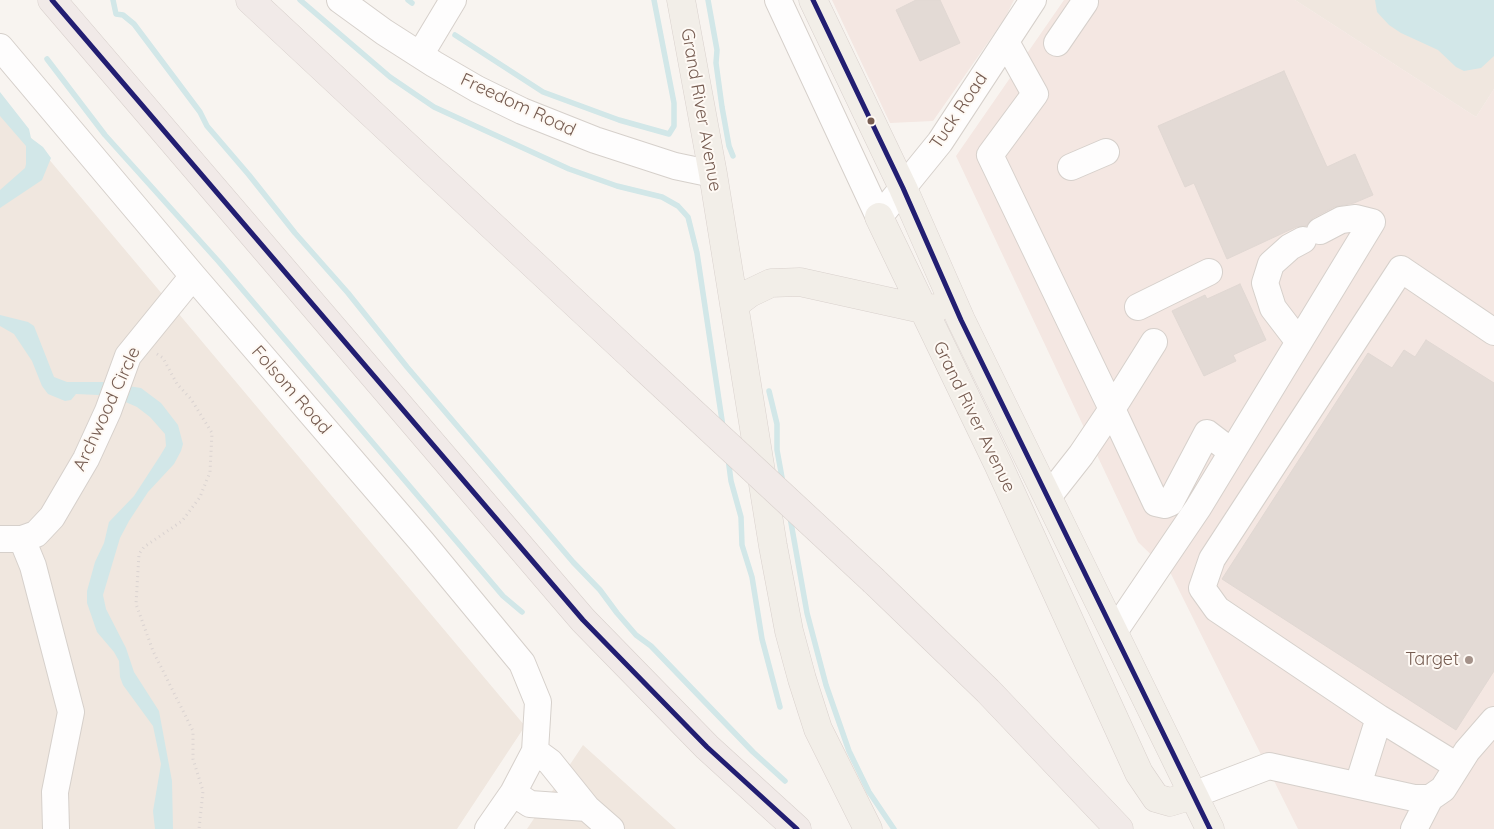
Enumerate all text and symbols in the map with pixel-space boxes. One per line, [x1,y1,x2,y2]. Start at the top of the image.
street label: Grand River Avenue [676,27,726,193]
street label: Freedom Road [457,69,579,141]
street label: Tuck Road [926,69,992,153]
unlabelled marker [866,116,876,126]
street label: Grand River Avenue [928,338,1020,496]
street label: Folsom Road [247,341,335,439]
street label: Archwood Circle [69,344,145,474]
place label: Target [1405,649,1459,671]
marker: Target [1463,654,1475,666]

